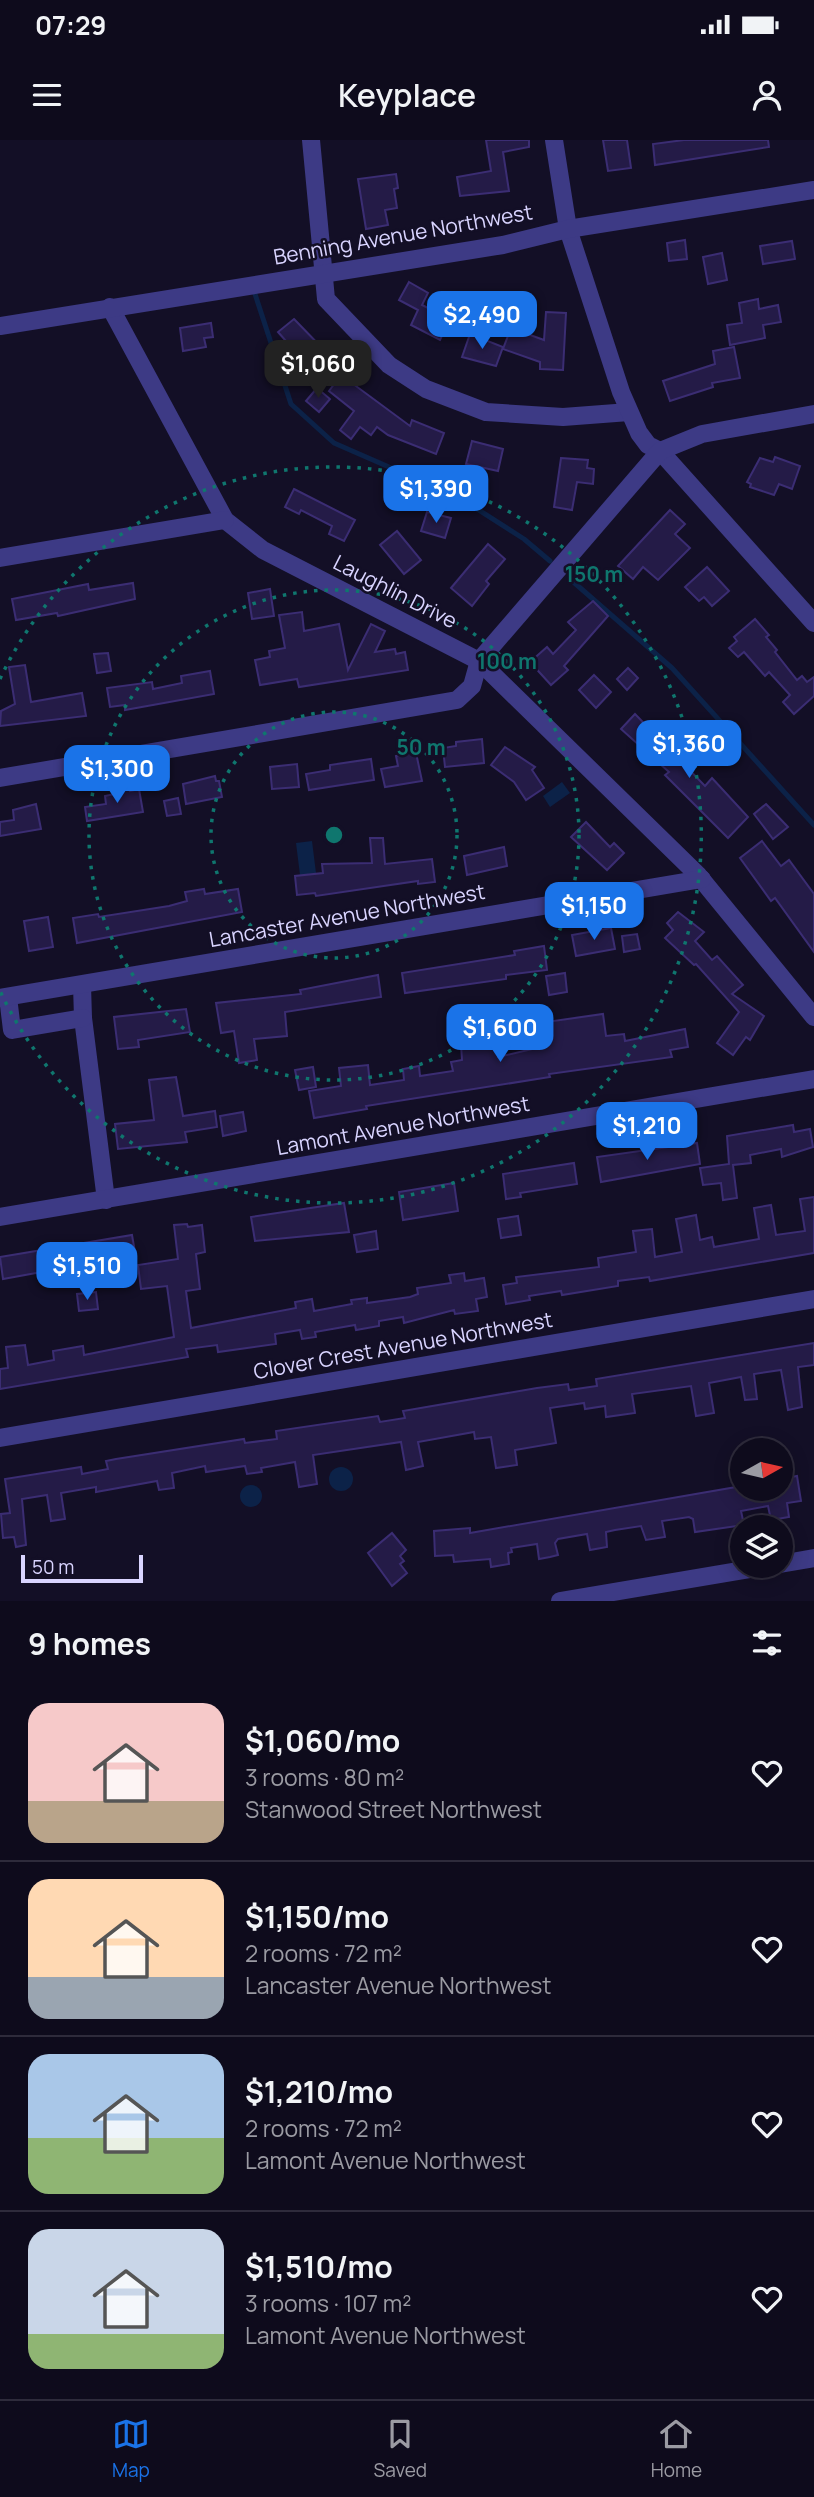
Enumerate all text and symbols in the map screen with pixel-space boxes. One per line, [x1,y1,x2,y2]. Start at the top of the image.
text: 07:29 [35,7,107,43]
text: Keyplace [338,73,476,117]
icon: menu [28,76,66,114]
icon: person [748,76,786,114]
street label: Benning Avenue Northwest [271,197,535,271]
pin: $2,490 [425,292,539,351]
text: $2,490 [443,298,521,330]
pin: $1,060 [261,341,375,400]
text: $1,060 [280,347,356,379]
pin: $1,390 [379,466,493,525]
text: $1,390 [399,472,473,504]
street label: Laughlin Drive [329,548,462,634]
text: 150 m [565,560,623,588]
text: 100 m [477,647,537,675]
pin: $1,360 [632,720,746,780]
text: $1,360 [652,727,726,759]
text: 50 m [396,733,446,761]
pin: $1,300 [60,746,174,805]
text: $1,300 [80,752,154,784]
centre of rings [322,823,346,847]
street label: Lancaster Avenue Northwest [207,877,487,953]
pin: $1,150 [537,882,651,942]
text: $1,150 [561,889,627,921]
pin: $1,600 [443,1004,557,1064]
text: $1,600 [462,1011,538,1043]
street label: Lamont Avenue Northwest [274,1089,532,1161]
pin: $1,210 [590,1102,704,1162]
text: $1,210 [612,1109,682,1141]
pin: $1,510 [30,1242,144,1302]
text: $1,510 [52,1249,122,1281]
street label: Clover Crest Avenue Northwest [251,1305,555,1385]
north arrow [730,1438,793,1502]
map controls [730,1438,793,1578]
button: layers [730,1515,793,1578]
scale bar [21,1552,144,1584]
text: 50 m [32,1554,74,1580]
text: 9 homes [28,1623,151,1664]
icon: filters [748,1624,786,1662]
text: $1,060/mo [245,1720,400,1761]
icon: home [84,1731,168,1815]
icon: heart [748,1754,786,1792]
text: 3 rooms · 80 m² [245,1761,404,1793]
text: Stanwood Street Northwest [245,1793,542,1825]
text: $1,150/mo [245,1896,389,1937]
icon: home [84,1907,168,1991]
icon: heart [748,1930,786,1968]
text: 2 rooms · 72 m² [245,1937,402,1969]
text: Lancaster Avenue Northwest [245,1969,551,2001]
text: $1,210/mo [245,2071,393,2112]
icon: home [84,2082,168,2166]
icon: heart [748,2105,786,2143]
text: 2 rooms · 72 m² [245,2112,402,2144]
text: Lamont Avenue Northwest [245,2144,526,2176]
text: $1,510/mo [245,2246,393,2287]
icon: home [84,2257,168,2341]
icon: heart [748,2280,786,2318]
text: 3 rooms · 107 m² [245,2287,411,2319]
text: Lamont Avenue Northwest [245,2319,526,2351]
tab: Map [112,2415,150,2483]
tab: Saved [374,2415,427,2483]
tab: Home [651,2415,702,2483]

